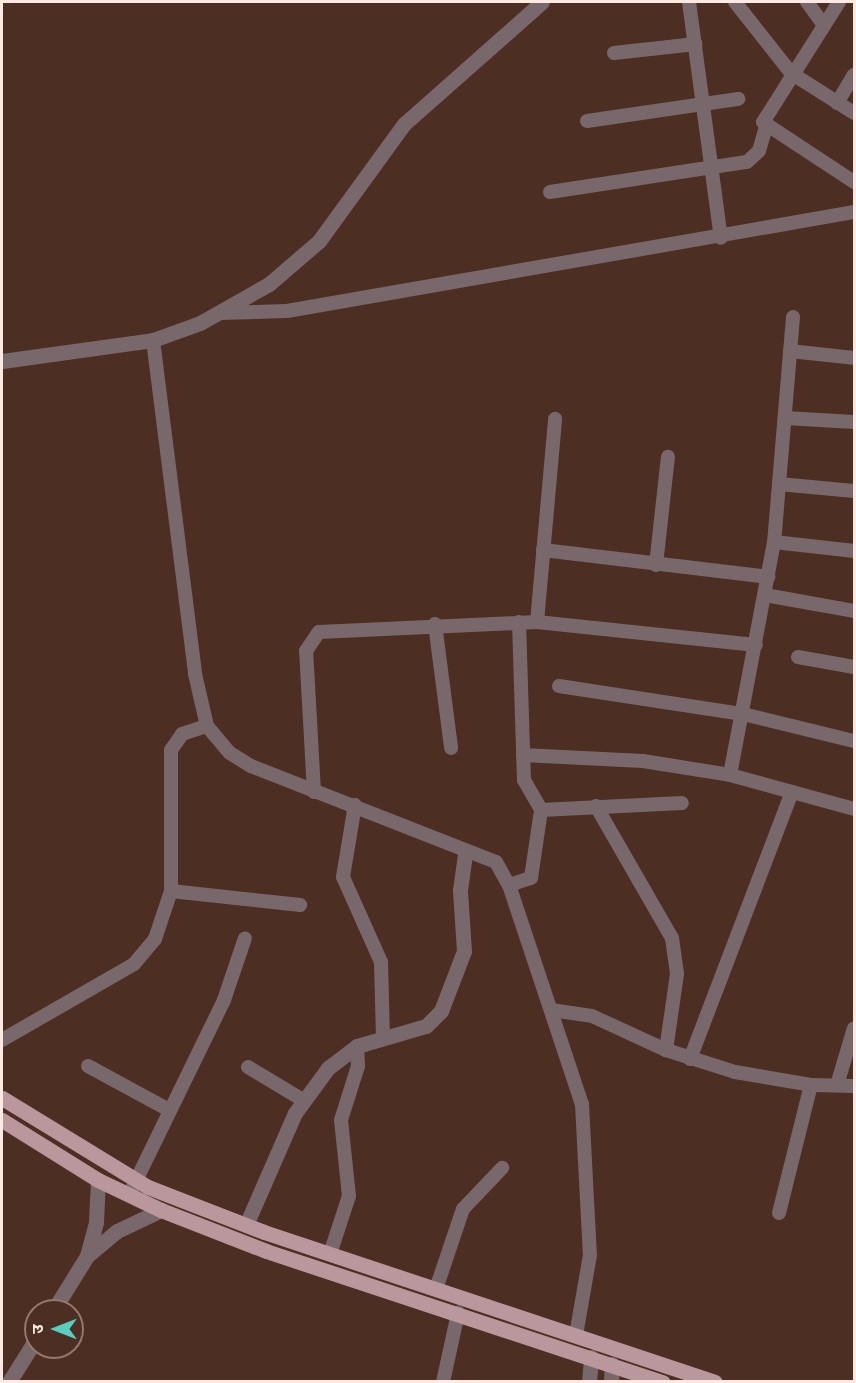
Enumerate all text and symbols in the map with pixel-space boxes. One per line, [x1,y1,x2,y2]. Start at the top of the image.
north arrow [24,1299,84,1359]
text: उ [29,1324,46,1334]

